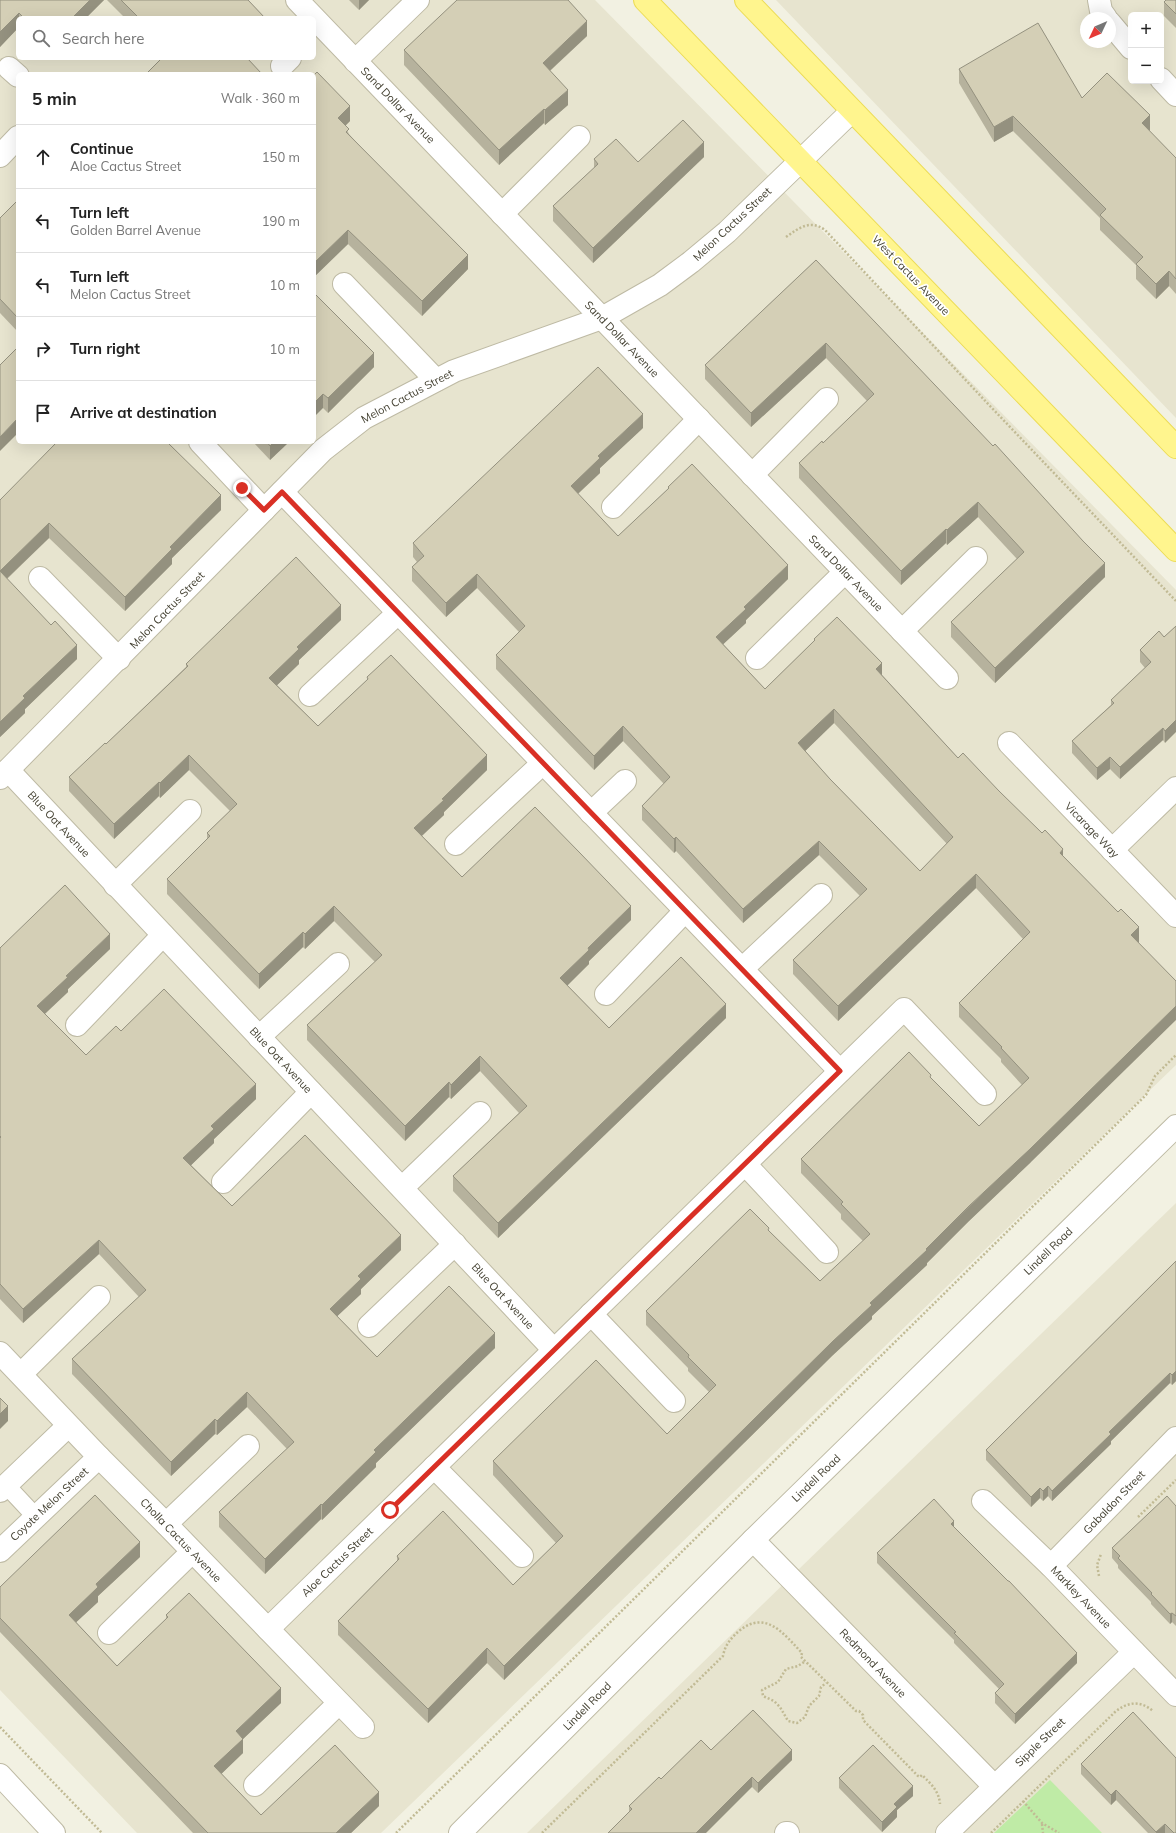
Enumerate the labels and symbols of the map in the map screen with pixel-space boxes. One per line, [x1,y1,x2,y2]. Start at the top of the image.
north arrow [1080,12,1116,48]
street label: Sand Dollar Avenue [358,64,438,146]
street label: Melon Cactus Street [690,184,774,264]
street label: West Cactus Avenue [869,232,953,318]
street label: Sand Dollar Avenue [582,298,662,380]
street label: Melon Cactus Street [359,366,455,426]
route end [233,479,251,497]
street label: Sand Dollar Avenue [806,532,886,614]
street label: Melon Cactus Street [127,568,208,652]
street label: Blue Oat Avenue [25,788,93,860]
street label: Vicarage Way [1062,799,1122,861]
street label: Blue Oat Avenue [247,1024,315,1096]
street label: Lindell Road [1021,1224,1075,1278]
street label: Blue Oat Avenue [469,1260,537,1332]
street label: Lindell Road [789,1451,843,1505]
street label: Coyote Melon Street [7,1464,91,1544]
street label: Gabaldon Street [1080,1467,1148,1537]
street label: Cholla Cactus Avenue [137,1495,225,1585]
route start [381,1501,399,1519]
street label: Aloe Cactus Street [298,1524,376,1600]
street label: Markley Avenue [1048,1563,1114,1631]
street label: Redmond Avenue [837,1626,909,1700]
street label: Lindell Road [560,1679,614,1733]
street label: Sipple Street [1012,1714,1068,1769]

